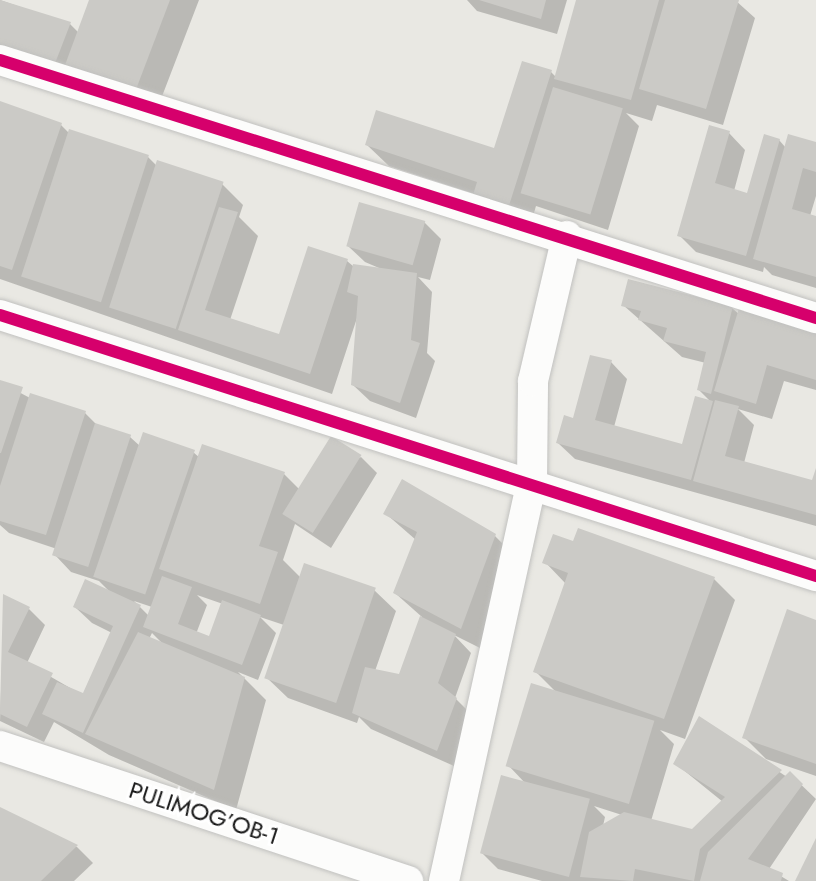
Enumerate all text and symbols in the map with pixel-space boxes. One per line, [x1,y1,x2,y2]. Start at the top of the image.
street label: PULIMOG’OB-1 [125,775,283,851]

